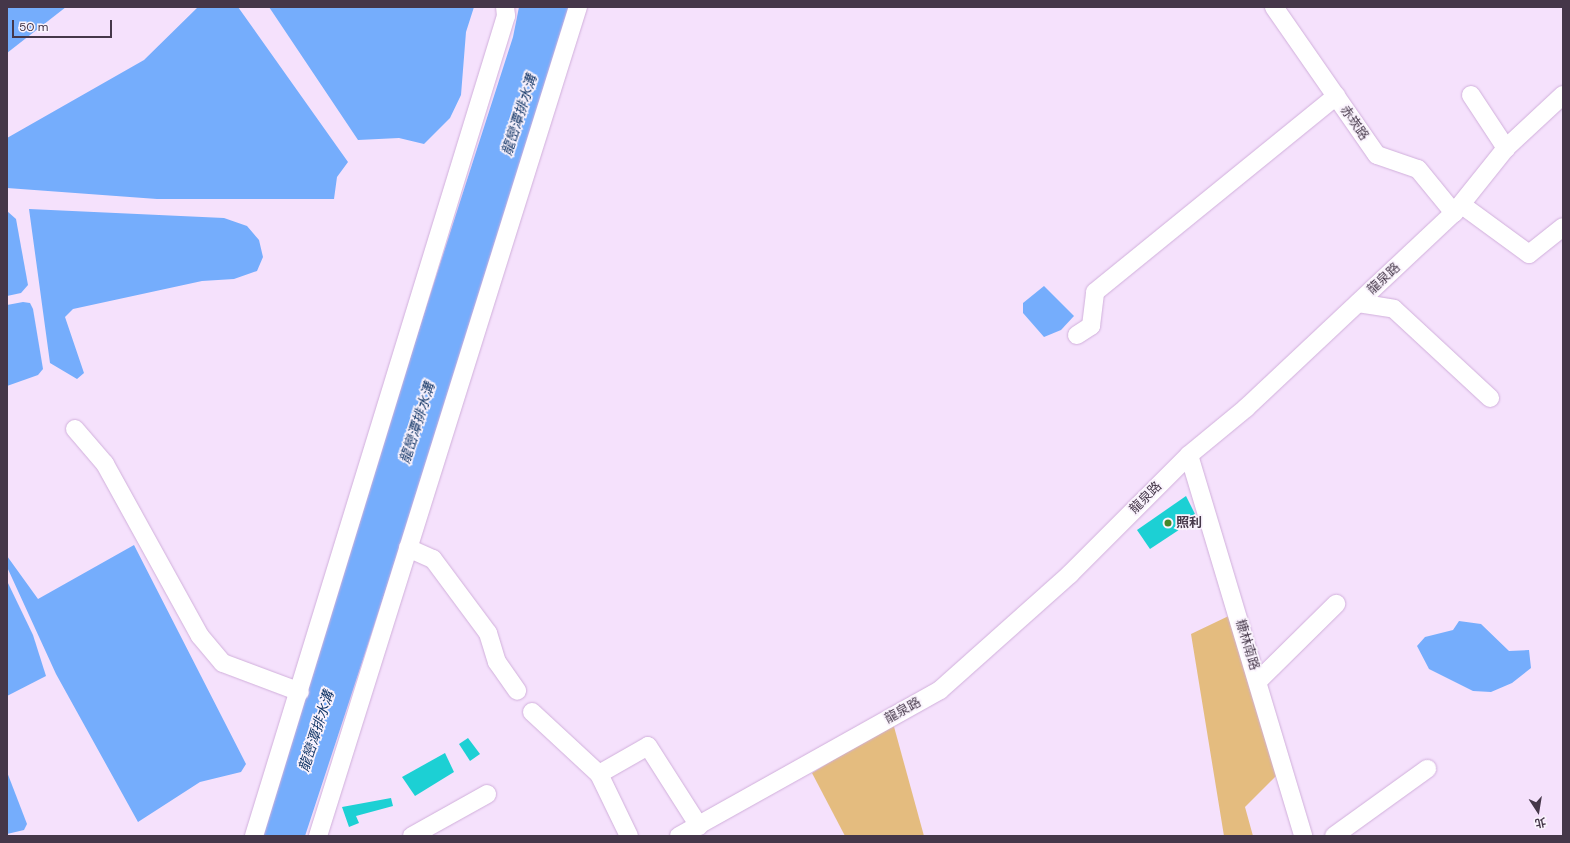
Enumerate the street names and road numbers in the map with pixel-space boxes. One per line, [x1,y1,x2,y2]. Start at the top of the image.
street label: 赤崁路 [1336,103,1372,143]
street label: 龍泉路 [1364,260,1404,298]
street label: 龍泉路 [1127,479,1165,517]
street label: 糠林南路 [1232,618,1262,672]
street label: 龍泉路 [882,695,924,727]

